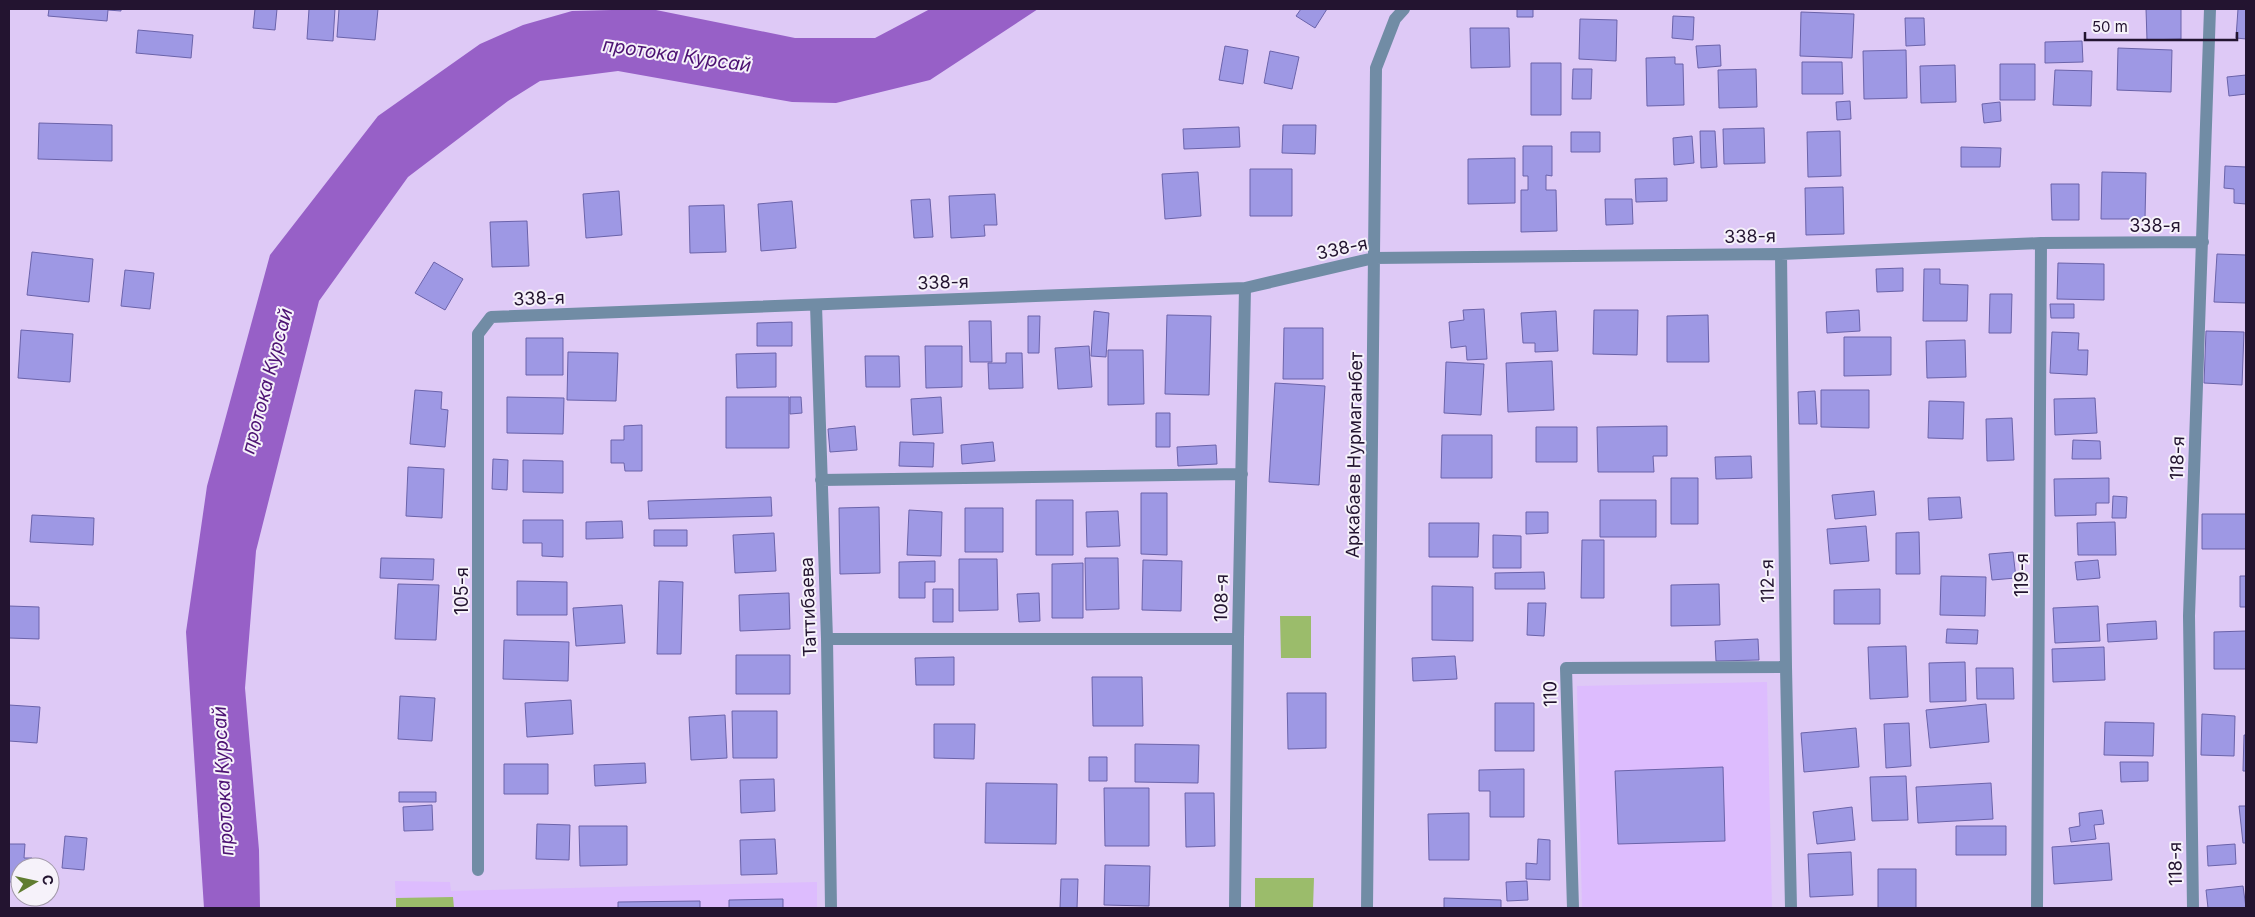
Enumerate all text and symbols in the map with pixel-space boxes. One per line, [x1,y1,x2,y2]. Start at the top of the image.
scale bar [2085,10,2238,42]
text: 50 m [2092,17,2128,36]
water label: протока Курсай [601,33,753,77]
street label: 338-я [2129,215,2181,236]
street label: 338-я [1724,225,1776,247]
street label: 338-я [1315,232,1369,264]
street label: 338-я [917,271,969,293]
street label: 338-я [513,287,565,309]
water label: протока Курсай [237,306,297,456]
street label: Аркабаев Нурмаганбет [1342,351,1366,558]
street label: 118-я [2166,436,2188,480]
street label: 119-я [2011,553,2032,597]
street label: Таттибаева [796,557,820,657]
street label: 112-я [1756,559,1778,603]
street label: 105-я [451,567,472,615]
street label: 108-я [1210,574,1232,622]
street label: 110 [1539,681,1561,707]
water label: протока Курсай [208,706,238,856]
street label: 118-я [2164,842,2186,886]
north arrow [10,857,60,907]
text: С [39,873,58,886]

